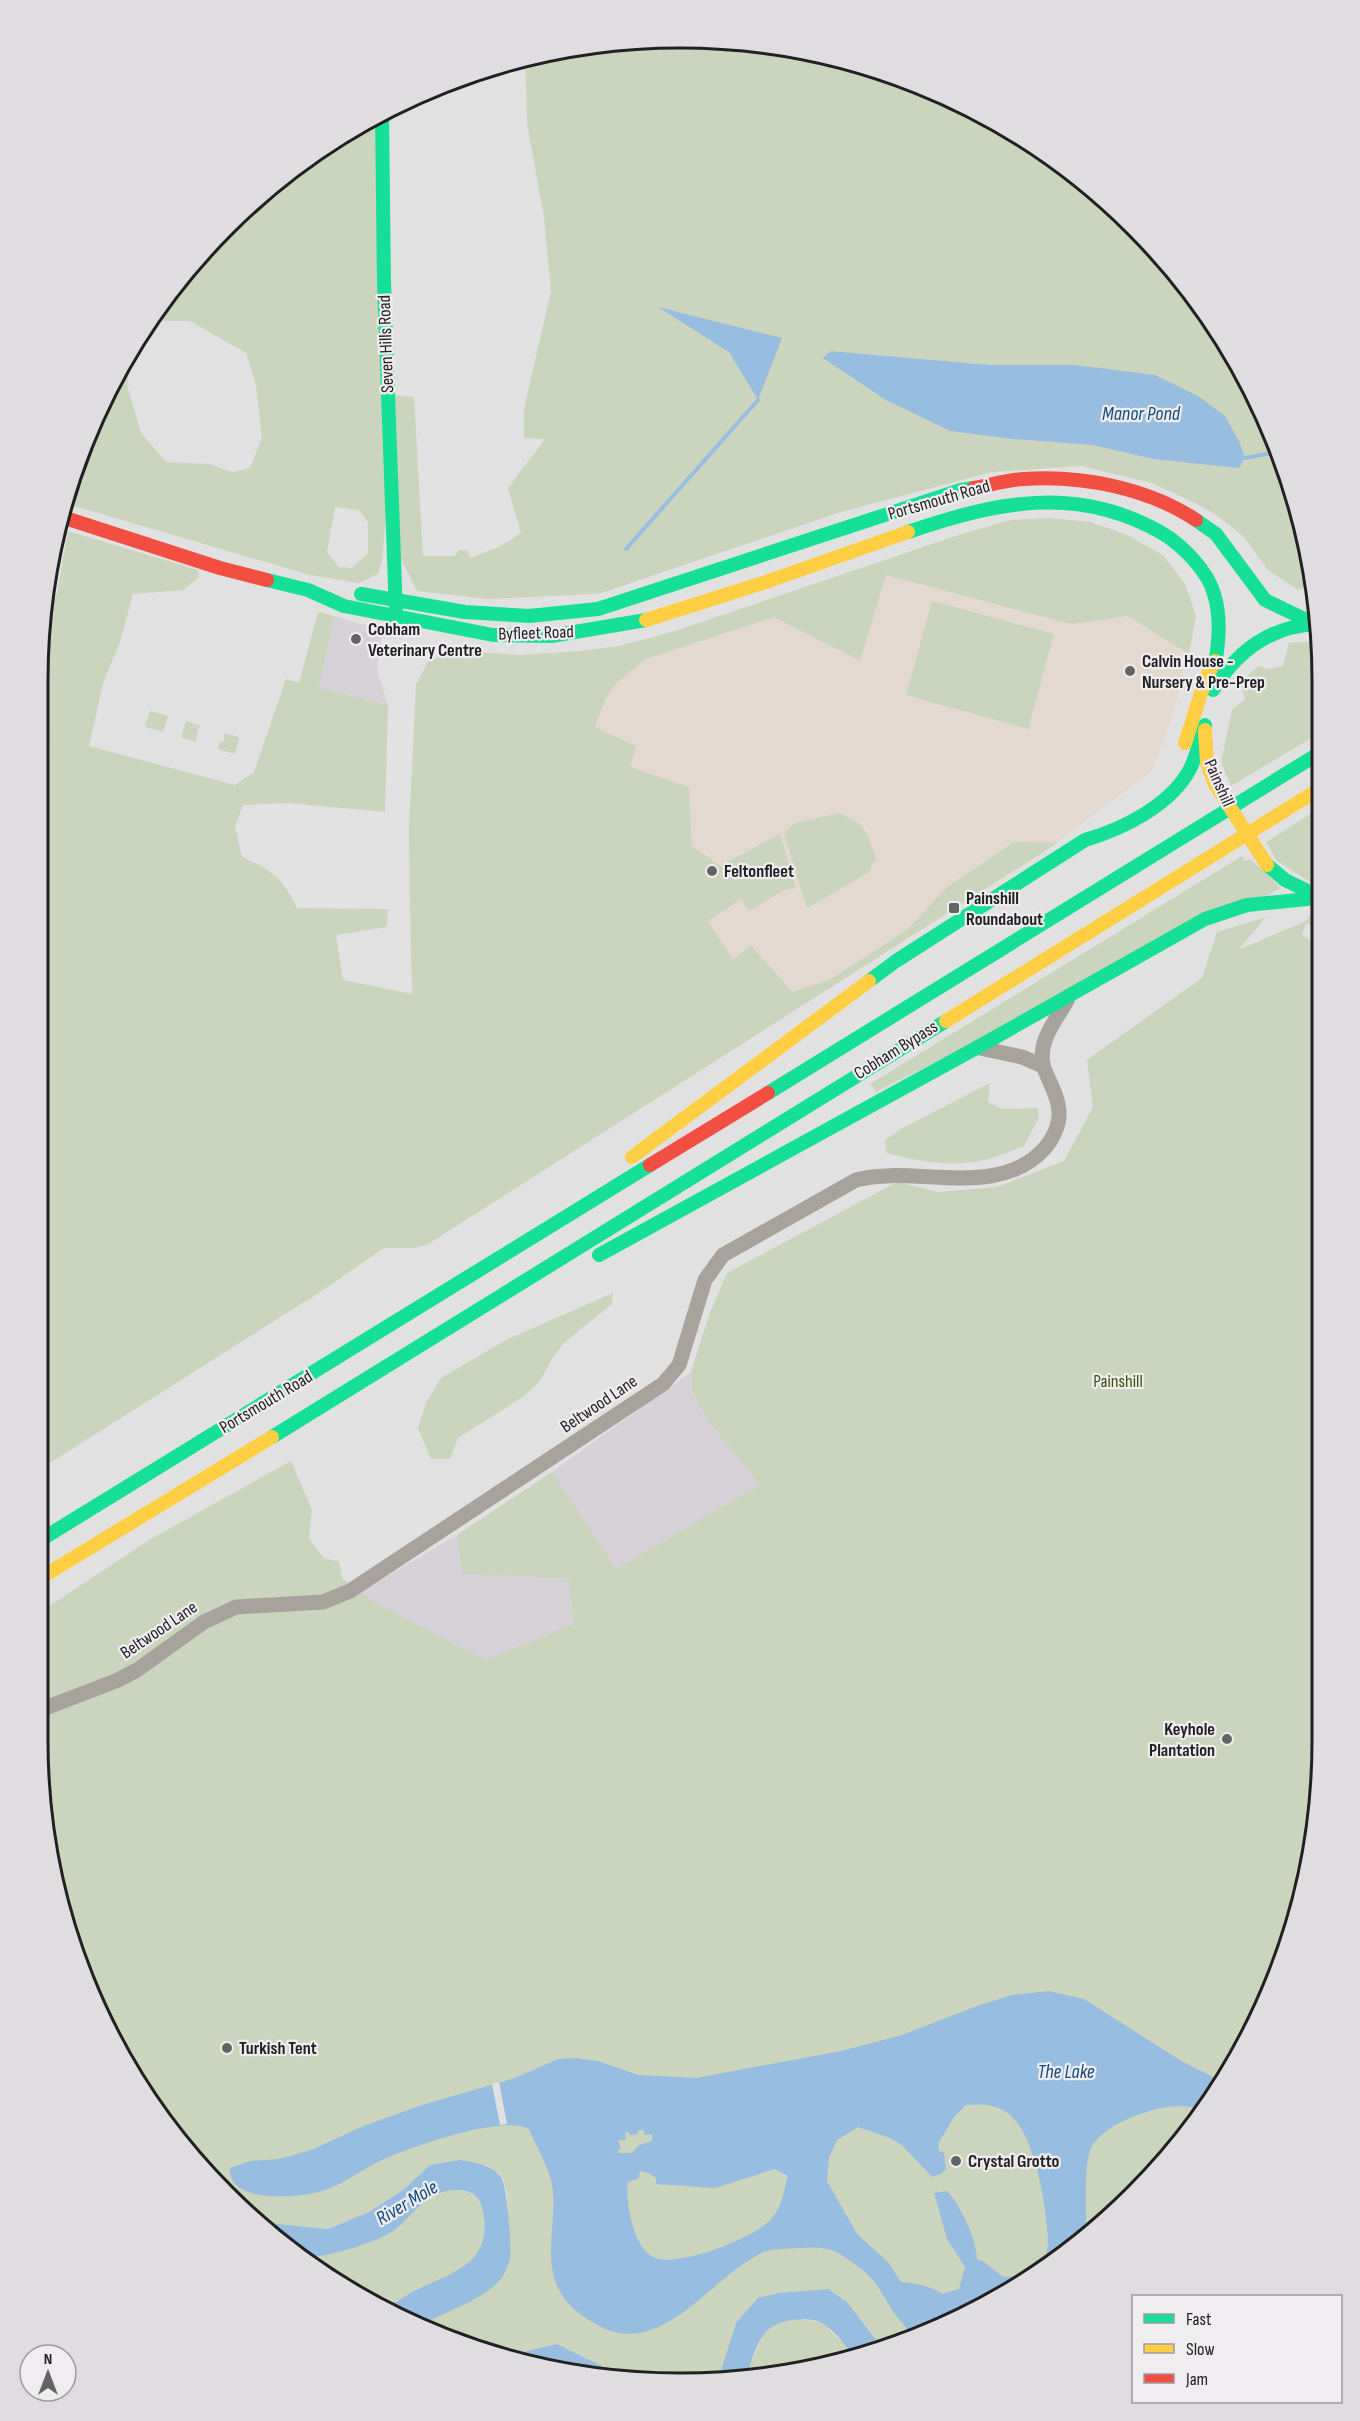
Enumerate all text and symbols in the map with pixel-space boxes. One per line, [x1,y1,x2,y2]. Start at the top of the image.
street label: Seven Hills Road [374,295,398,393]
water label: Manor Pond [1102,402,1181,426]
street label: Portsmouth Road [886,475,992,525]
place label: Cobham Veterinary Centre [368,619,482,661]
street label: Byfleet Road [498,621,574,645]
marker: Cobham Veterinary Centre [349,632,363,646]
place label: Calvin House - Nursery & Pre-Prep [1142,651,1265,693]
marker: Calvin House - Nursery & Pre-Prep [1123,664,1137,678]
street label: Painshill [1199,756,1239,810]
place label: Feltonfleet [724,861,794,882]
marker: Feltonfleet [705,864,719,878]
place label: Painshill Roundabout [966,888,1043,930]
marker: Painshill Roundabout [947,901,961,915]
street label: Cobham Bypass [850,1016,942,1084]
street label: Portsmouth Road [216,1366,316,1438]
street label: Beltwood Lane [557,1371,641,1437]
park label: Painshill [1093,1371,1143,1392]
street label: Beltwood Lane [117,1597,201,1663]
place label: Keyhole Plantation [1149,1719,1215,1761]
marker: Keyhole Plantation [1220,1732,1234,1746]
place label: Turkish Tent [239,2038,317,2059]
marker: Turkish Tent [220,2041,234,2055]
water label: The Lake [1037,2060,1095,2084]
place label: Crystal Grotto [968,2151,1060,2172]
marker: Crystal Grotto [949,2154,963,2168]
water label: River Mole [372,2175,442,2231]
legend [1132,2295,1342,2403]
text: Fast [1186,2309,1212,2330]
text: Slow [1186,2339,1215,2360]
north arrow [18,2343,78,2403]
text: N [44,2350,52,2369]
text: Jam [1185,2369,1208,2390]

